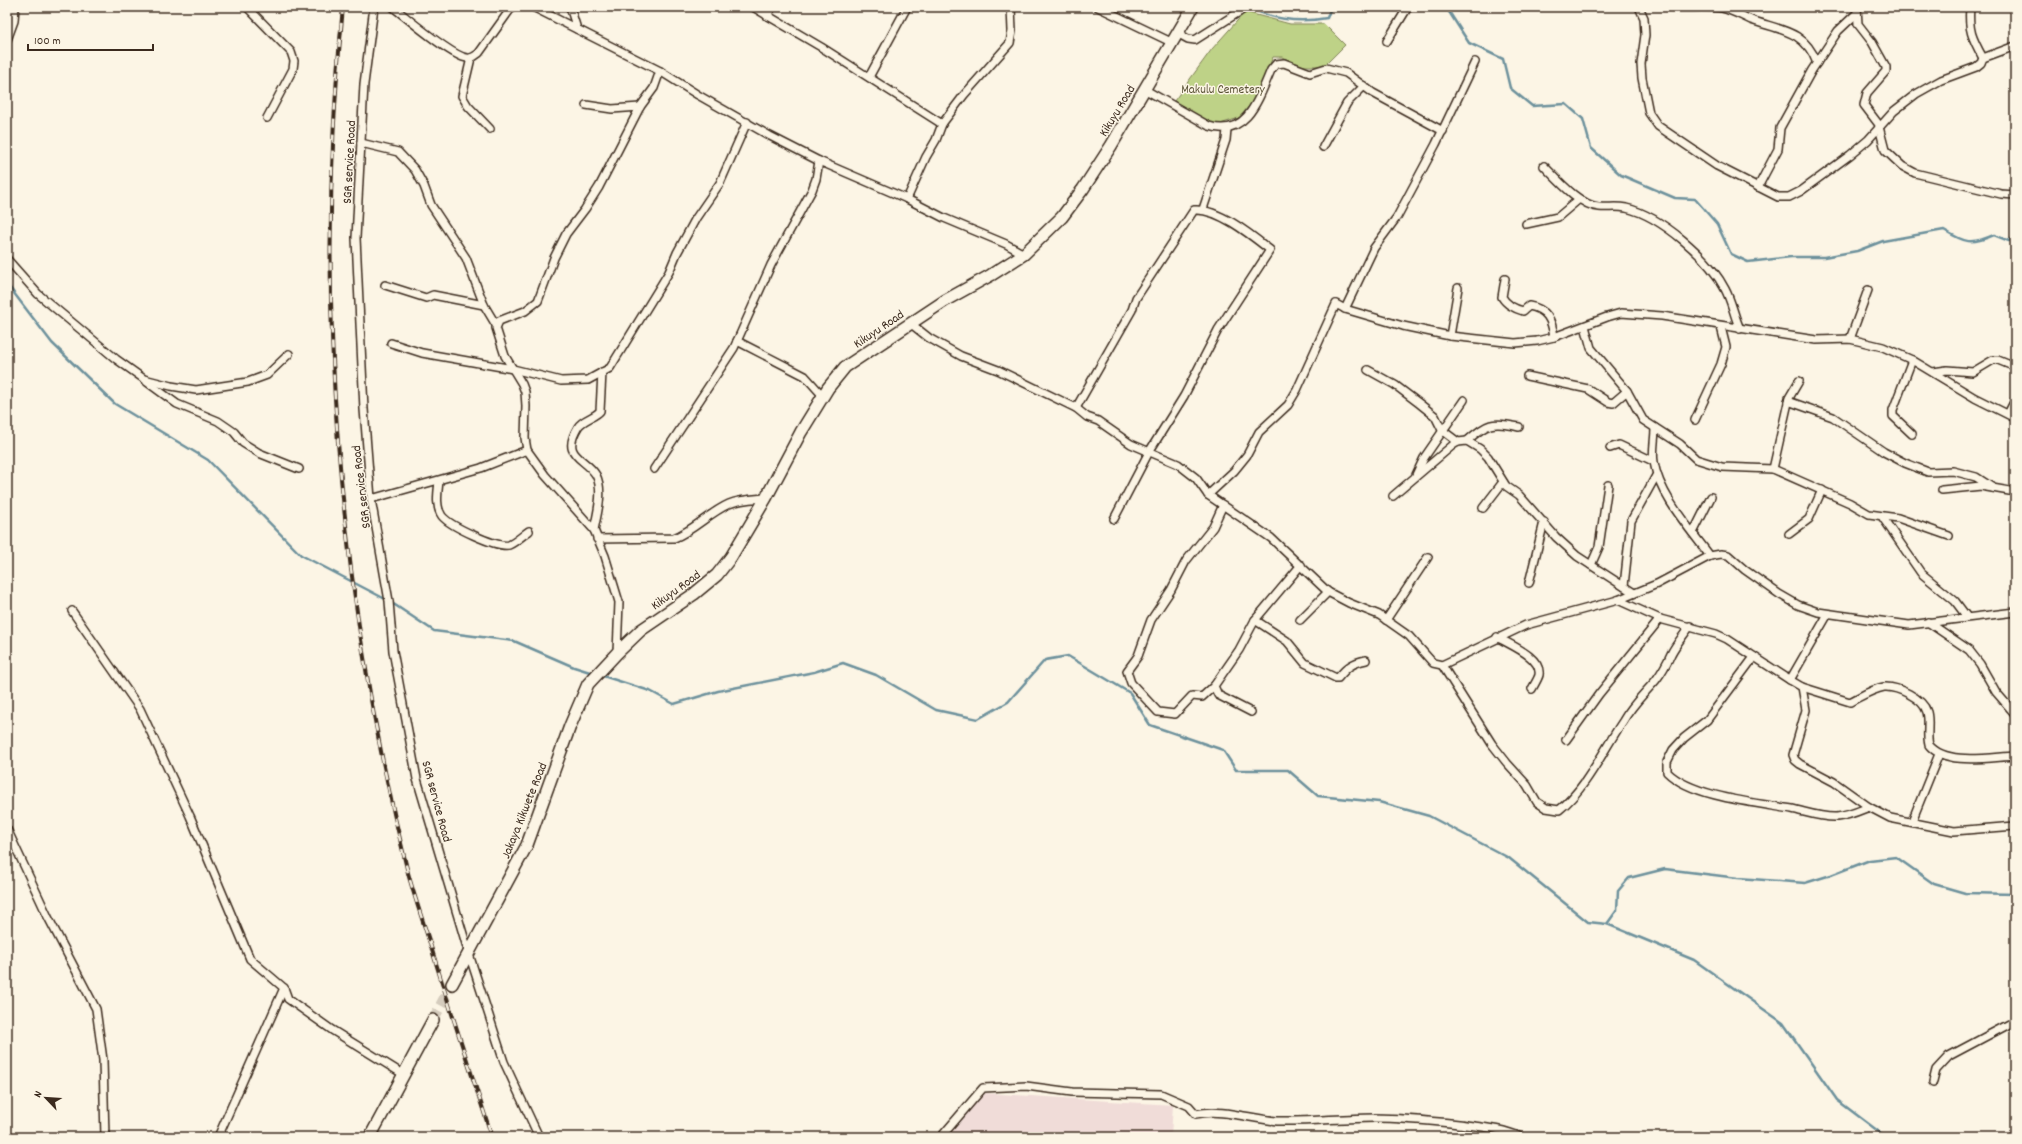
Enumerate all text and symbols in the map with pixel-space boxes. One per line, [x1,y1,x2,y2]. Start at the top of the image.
scale bar [28,26,153,52]
text: 100 m [34,33,61,50]
park label: Makulu Cemetery [1181,81,1266,100]
street label: Kikuyu Road [1095,82,1141,141]
street label: SGR service Road [339,120,362,204]
street label: Kikuyu Road [850,306,909,354]
street label: SGR service Road [348,444,377,529]
street label: Kikuyu Road [648,566,705,616]
street label: SGR service Road [416,759,456,845]
street label: Jakaya Kikwete Road [497,760,553,862]
north arrow [26,1078,66,1118]
text: N [30,1088,47,1100]

